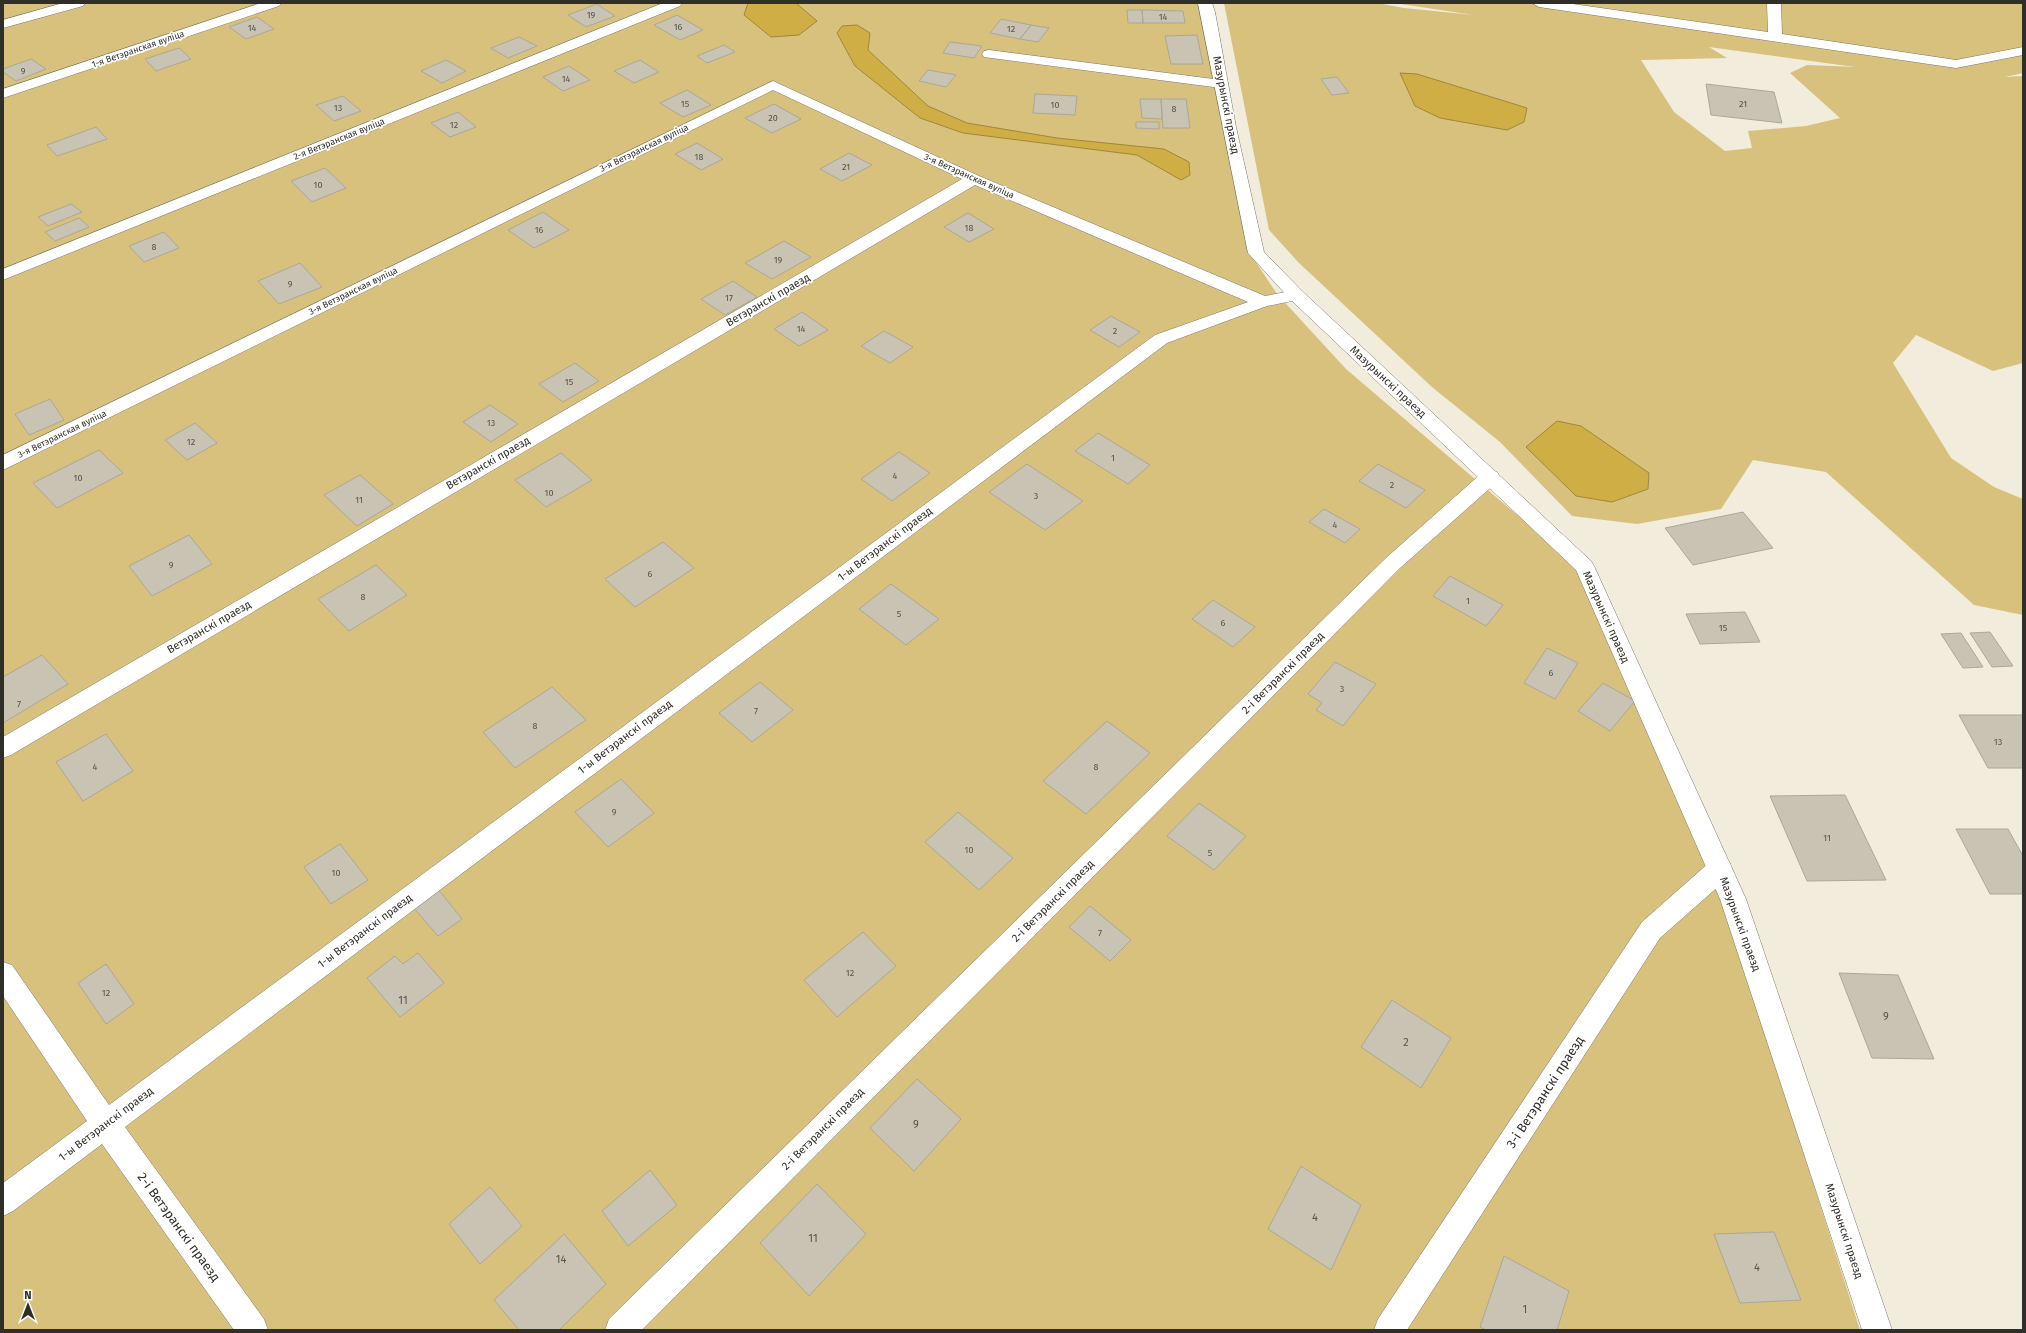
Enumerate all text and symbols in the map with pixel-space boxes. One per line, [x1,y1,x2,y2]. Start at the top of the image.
house number: 19 [587,10,596,20]
house number: 14 [1159,12,1168,22]
house number: 16 [674,22,683,32]
house number: 14 [248,23,257,33]
house number: 12 [1007,24,1015,34]
street label: 1-я Ветэранская вуліца [90,28,186,70]
street label: Мазурынскі праезд [1210,55,1242,155]
house number: 9 [21,66,26,76]
house number: 14 [562,74,571,84]
house number: 15 [681,99,690,109]
house number: 21 [1739,99,1747,109]
house number: 10 [1051,100,1059,110]
house number: 13 [334,103,342,113]
house number: 8 [1172,104,1177,114]
house number: 20 [768,113,778,123]
street label: 2-я Ветэранская вуліца [292,116,386,162]
house number: 12 [450,120,458,130]
street label: 3-я Ветэранская вуліца [598,122,690,174]
house number: 18 [695,152,703,162]
street label: 3-я Ветэранская вуліца [922,152,1016,200]
house number: 21 [842,162,850,172]
house number: 10 [314,180,322,190]
house number: 18 [965,223,973,233]
house number: 16 [535,225,544,235]
house number: 8 [152,242,157,252]
house number: 19 [774,255,783,265]
street label: 3-я Ветэранская вуліца [307,265,399,317]
street label: Ветэранскі праезд [724,271,812,329]
house number: 9 [288,279,293,289]
house number: 17 [725,293,733,303]
house number: 14 [797,324,806,334]
house number: 2 [1113,326,1117,336]
street label: Мазурынскі праезд [1347,343,1429,421]
house number: 15 [565,377,574,387]
street label: 3-я Ветэранская вуліца [16,408,108,460]
house number: 13 [487,418,495,428]
street label: Ветэранскі праезд [444,434,532,492]
house number: 12 [187,437,195,447]
house number: 1 [1111,453,1115,463]
house number: 4 [893,471,898,481]
house number: 10 [74,473,82,483]
house number: 2 [1390,480,1394,490]
house number: 10 [545,488,553,498]
house number: 3 [1034,491,1038,501]
house number: 11 [355,495,363,505]
street label: 1-ы Ветэранскі праезд [835,504,935,584]
house number: 4 [1333,520,1338,530]
house number: 9 [169,560,174,570]
house number: 6 [648,569,653,579]
street label: Мазурынскі праезд [1580,569,1632,665]
house number: 8 [361,592,366,602]
house number: 1 [1466,596,1470,606]
street label: Ветэранскі праезд [165,598,253,656]
house number: 5 [897,609,902,619]
house number: 6 [1221,618,1226,628]
house number: 15 [1719,623,1728,633]
street label: 2-і Ветэранскі праезд [1239,629,1327,717]
house number: 6 [1549,668,1554,678]
house number: 3 [1340,684,1344,694]
street label: 1-ы Ветэранскі праезд [575,697,675,777]
house number: 7 [17,699,21,709]
house number: 7 [754,706,758,716]
house number: 8 [533,721,538,731]
house number: 13 [1994,737,2002,747]
house number: 4 [93,762,98,772]
house number: 8 [1094,762,1099,772]
house number: 9 [612,807,617,817]
house number: 11 [1823,833,1831,843]
house number: 10 [965,845,973,855]
house number: 5 [1208,848,1213,858]
street label: 2-і Ветэранскі праезд [1009,857,1097,945]
house number: 10 [332,868,340,878]
street label: Мазурынскі праезд [1717,875,1763,973]
street label: 1-ы Ветэранскі праезд [315,891,415,971]
house number: 7 [1098,928,1102,938]
house number: 12 [846,968,854,978]
house number: 12 [102,988,110,998]
house number: 11 [398,994,408,1007]
house number: 9 [1883,1010,1889,1023]
street label: 3-і Ветэранскі праезд [1503,1033,1587,1151]
house number: 2 [1403,1036,1409,1049]
street label: 1-ы Ветэранскі праезд [56,1084,156,1164]
street label: 2-і Ветэранскі праезд [779,1085,867,1173]
house number: 9 [913,1118,919,1131]
street label: 2-і Ветэранскі праезд [134,1170,224,1284]
street label: Мазурынскі праезд [1822,1182,1866,1280]
house number: 4 [1312,1211,1318,1224]
house number: 11 [808,1232,818,1245]
house number: 14 [556,1253,566,1266]
house number: 4 [1754,1261,1760,1274]
north arrow [8,1285,48,1325]
text: N [24,1289,32,1302]
house number: 1 [1523,1303,1527,1316]

